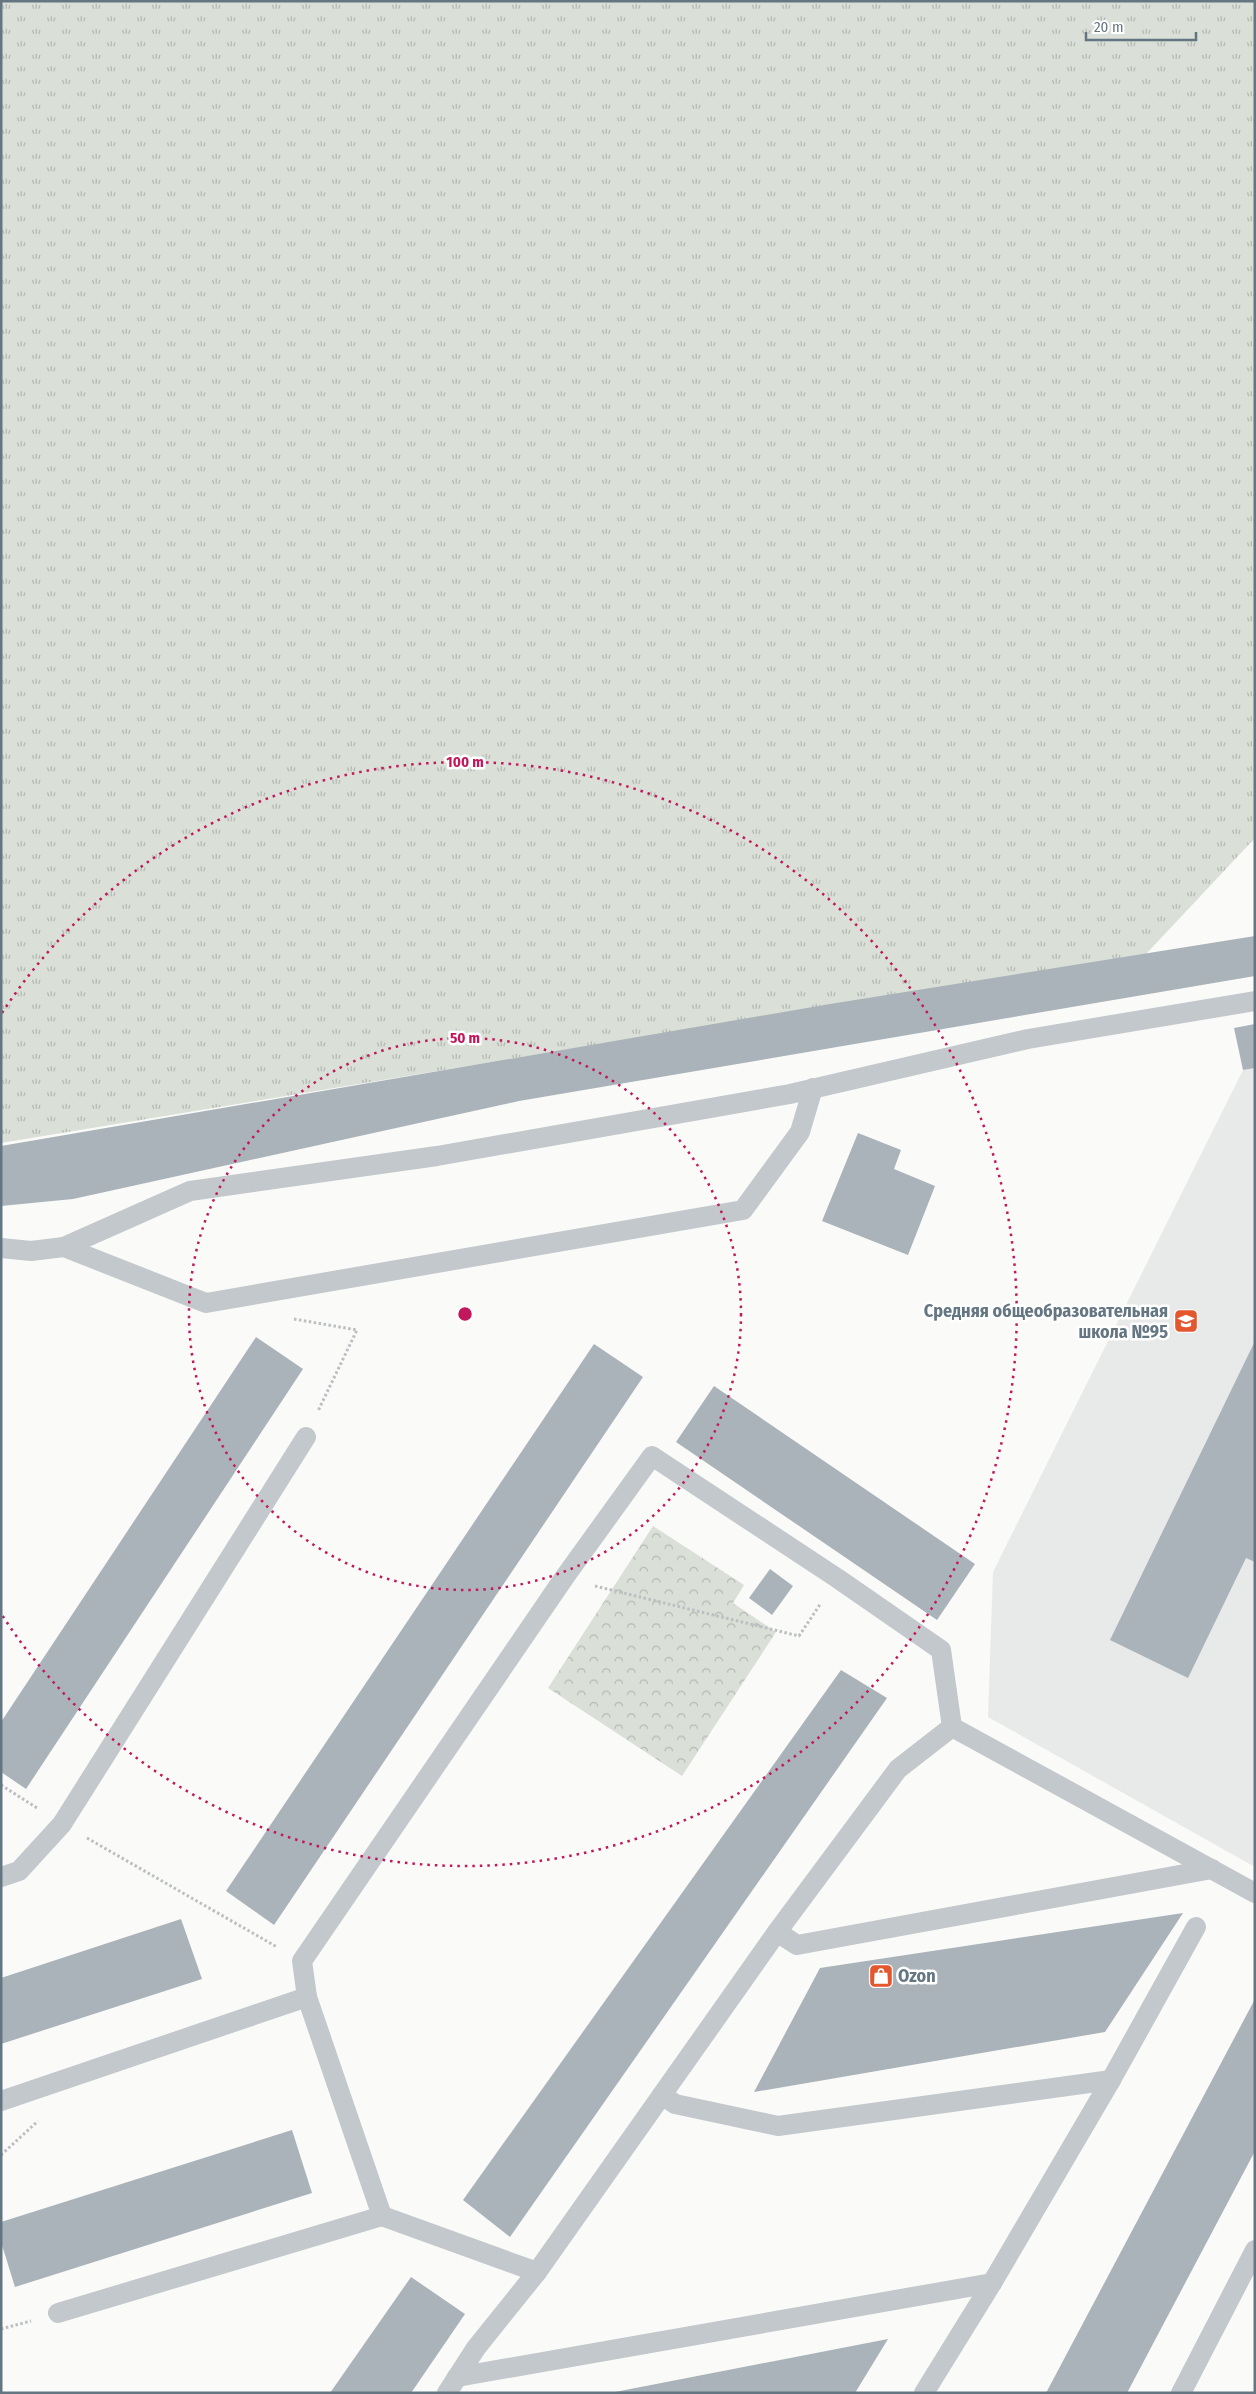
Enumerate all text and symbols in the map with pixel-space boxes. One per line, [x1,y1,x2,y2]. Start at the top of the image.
scale bar [1086,10,1196,42]
text: 20 m [1094,18,1124,36]
text: 100 m [446,753,484,771]
text: 50 m [450,1029,480,1047]
place label: Средняя общеобразовательная школа №95 [924,1300,1168,1343]
centre of rings [456,1305,474,1323]
school or university icon: Средняя общеобразовательная школа №95 [1173,1308,1199,1334]
shop icon: Ozon [868,1963,894,1989]
place label: Ozon [898,1965,936,1987]

